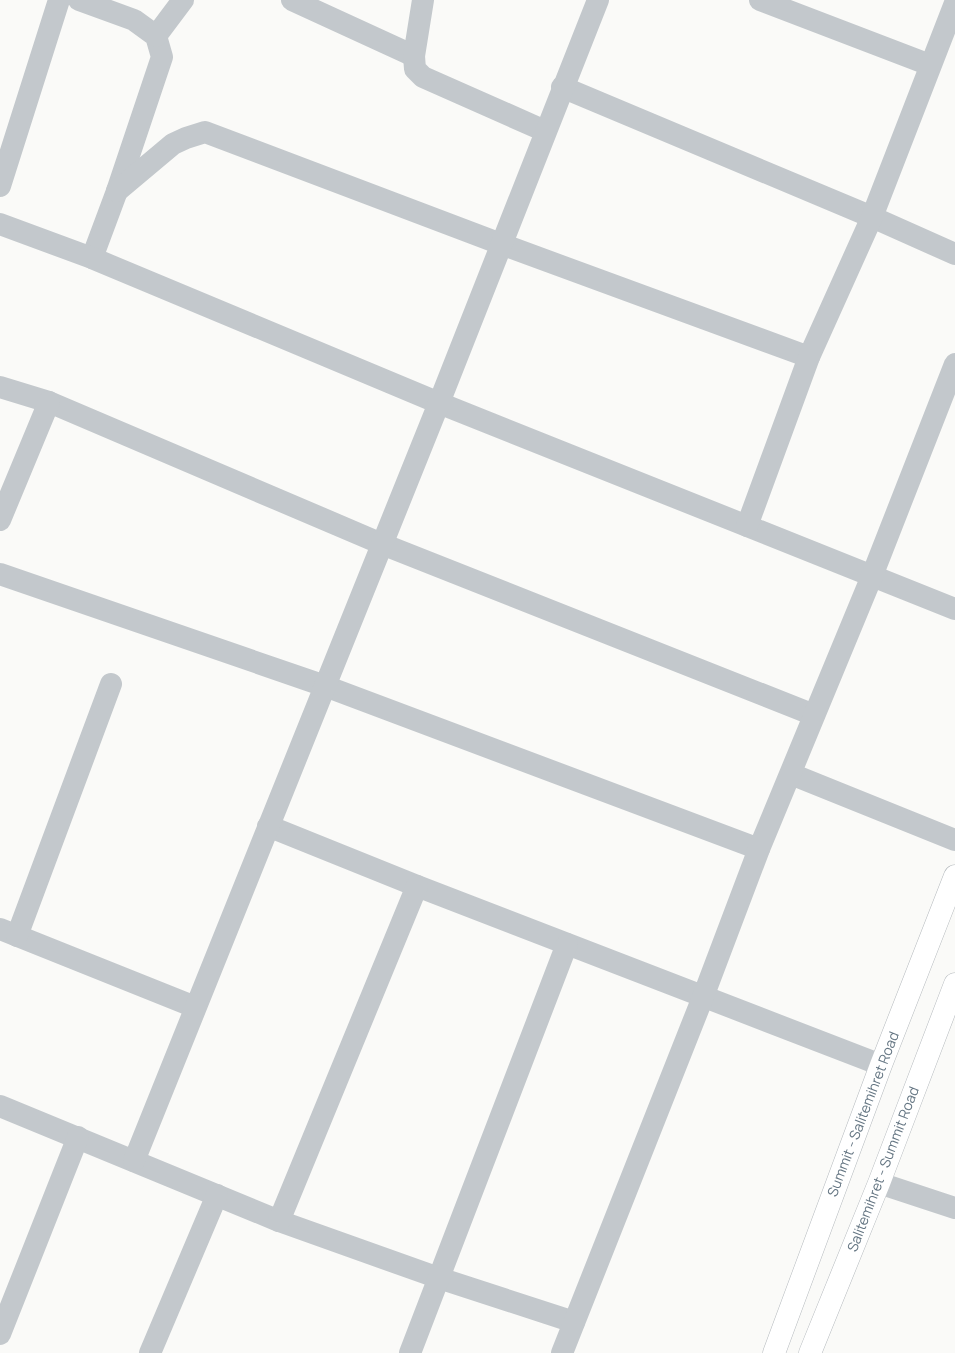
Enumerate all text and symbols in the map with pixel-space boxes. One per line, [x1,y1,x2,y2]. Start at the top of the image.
street label: Summit - Salitemihret Road [822,1029,903,1199]
street label: Salitemihret - Summit Road [842,1084,923,1254]

